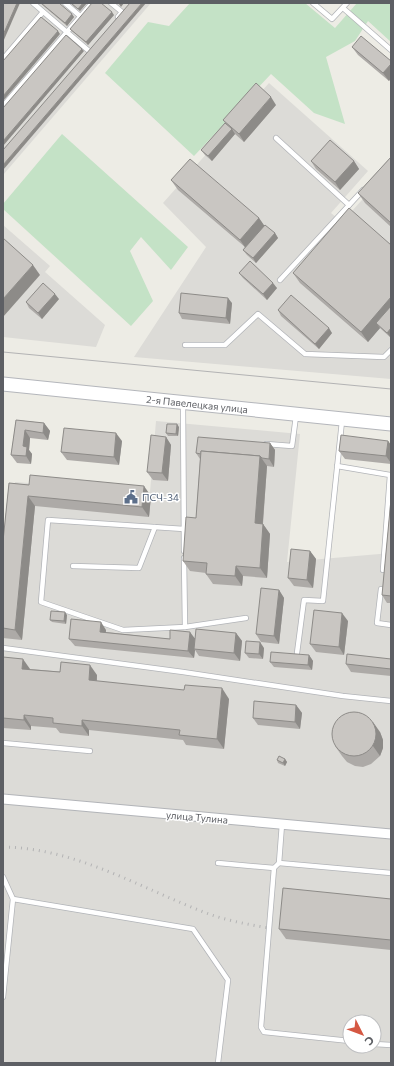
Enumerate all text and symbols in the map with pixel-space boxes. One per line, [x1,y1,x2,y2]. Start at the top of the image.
street label: 2-я Павелецкая улица [146,393,248,415]
public building icon: ПСЧ-34 [123,489,139,505]
place label: ПСЧ-34 [142,491,179,503]
street label: улица Тулина [165,808,229,826]
north arrow [342,1014,382,1054]
text: С [362,1034,377,1049]

